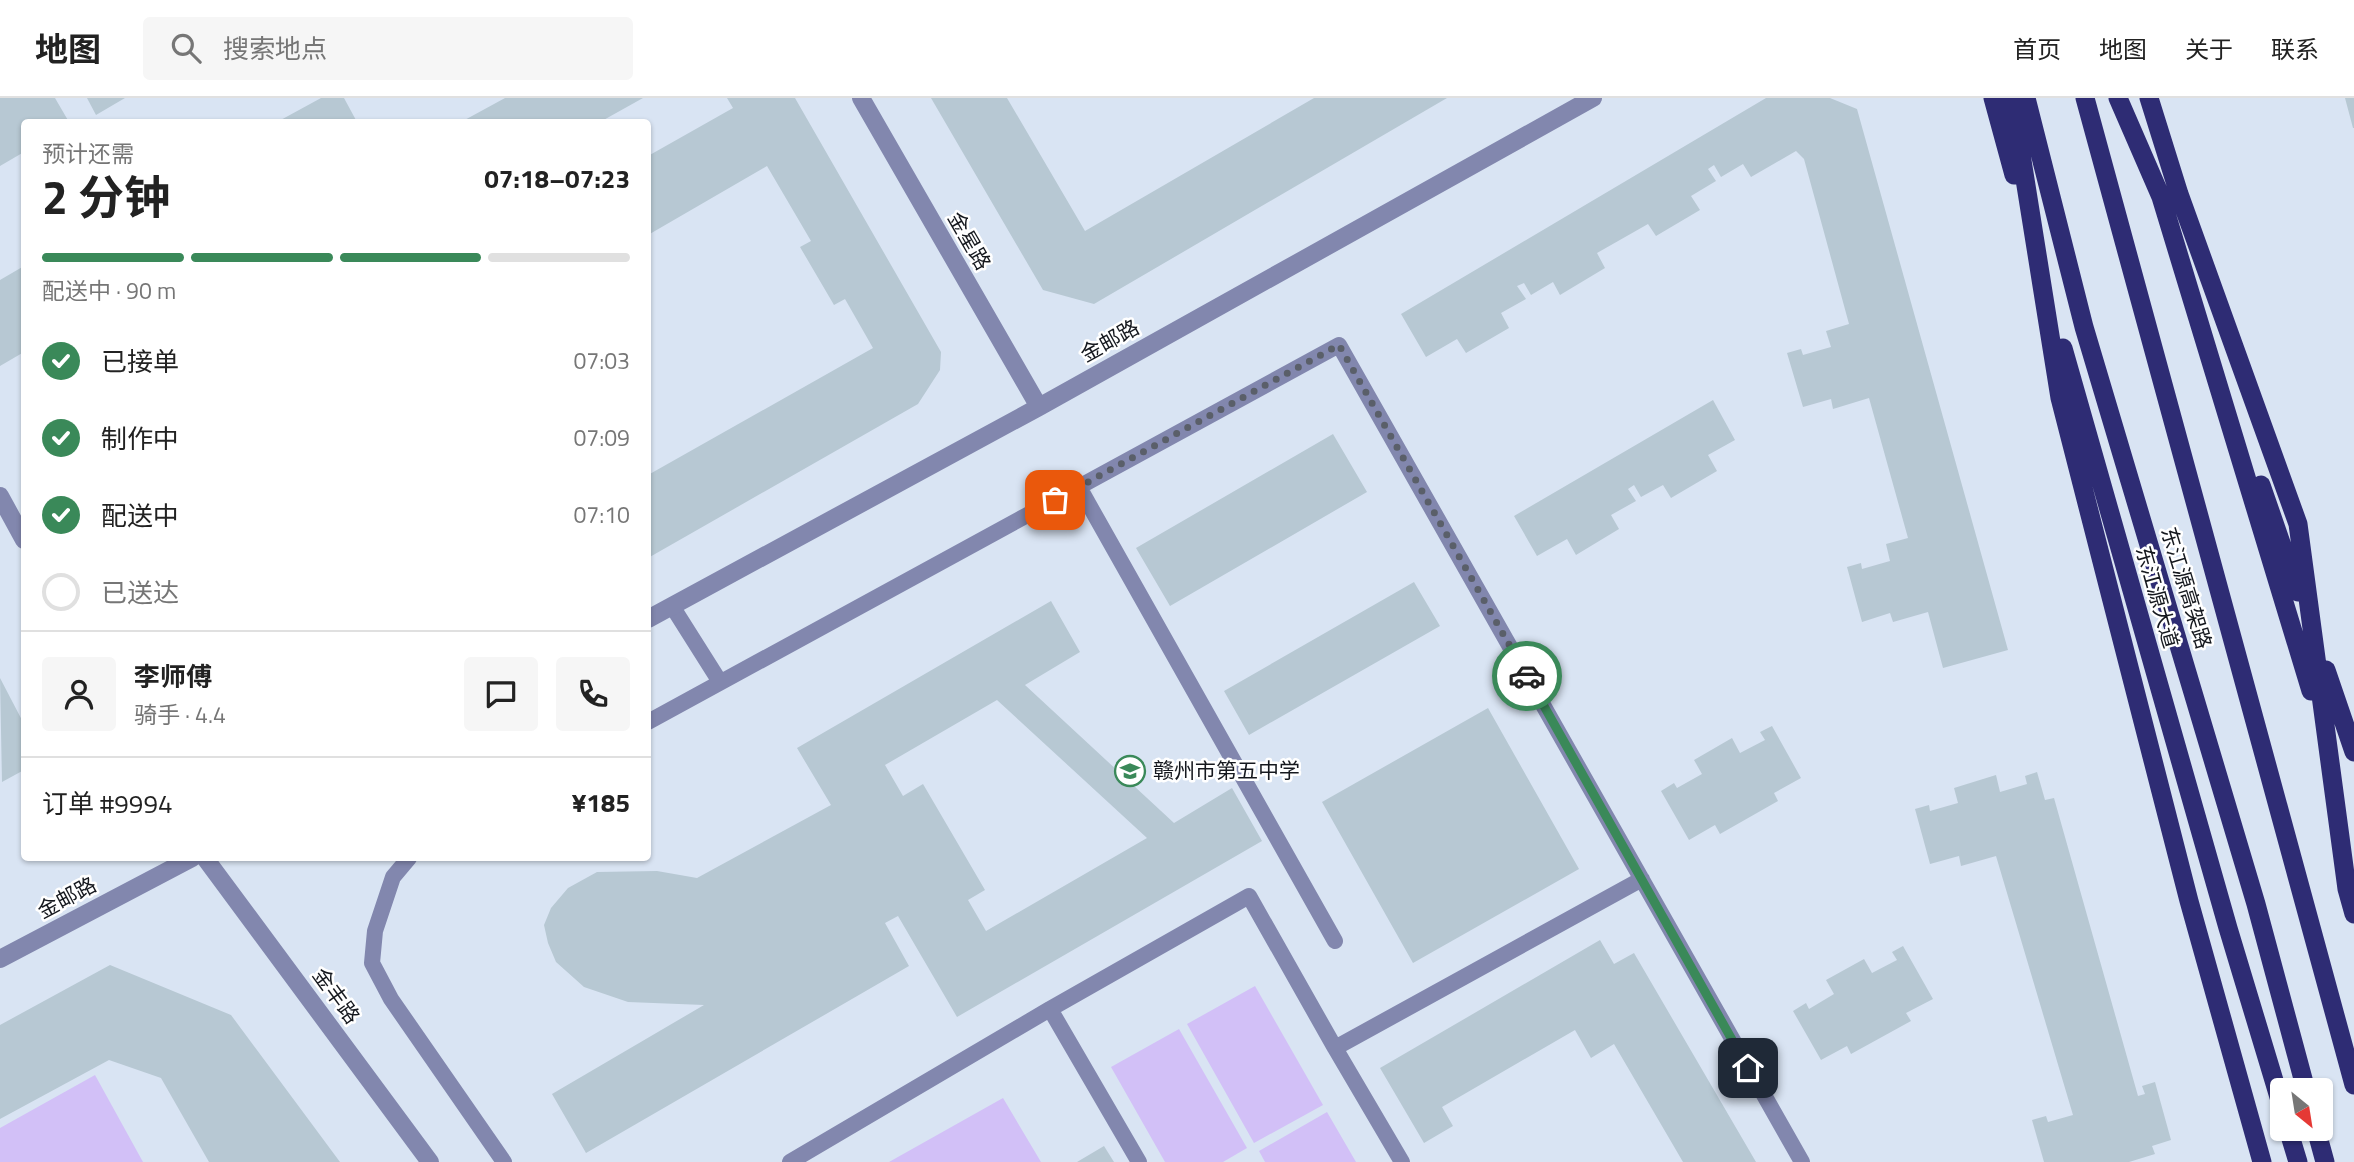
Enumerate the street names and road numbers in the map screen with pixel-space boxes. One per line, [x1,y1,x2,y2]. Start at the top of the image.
street label: 金星路 [940,205,999,276]
street label: 金邮路 [1074,311,1145,369]
street label: 东江源高架路 [2153,523,2221,653]
street label: 东江源大道 [2128,542,2188,652]
street label: 金邮路 [31,868,102,926]
street label: 金丰路 [305,961,368,1030]

